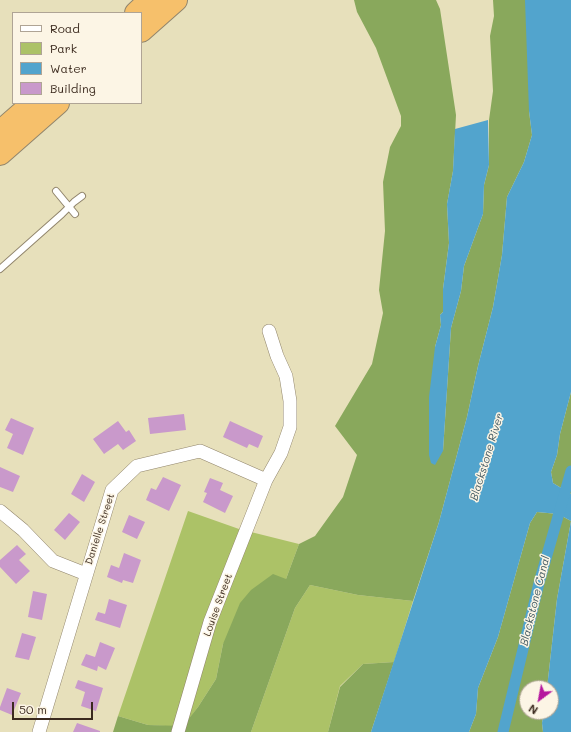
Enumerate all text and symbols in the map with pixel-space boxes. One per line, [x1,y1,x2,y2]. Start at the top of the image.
legend [12,12,142,104]
text: Road [50,20,80,36]
text: Park [50,40,77,56]
text: Water [50,60,87,76]
text: Building [50,80,96,96]
water label: Blackstone River [467,412,507,502]
street label: Danielle Street [83,492,117,566]
water label: Blackstone Canal [517,555,553,647]
street label: Louise Street [201,572,235,638]
north arrow [519,680,559,720]
scale bar [14,694,95,720]
text: 50 m [19,701,47,717]
text: N [525,701,540,718]

